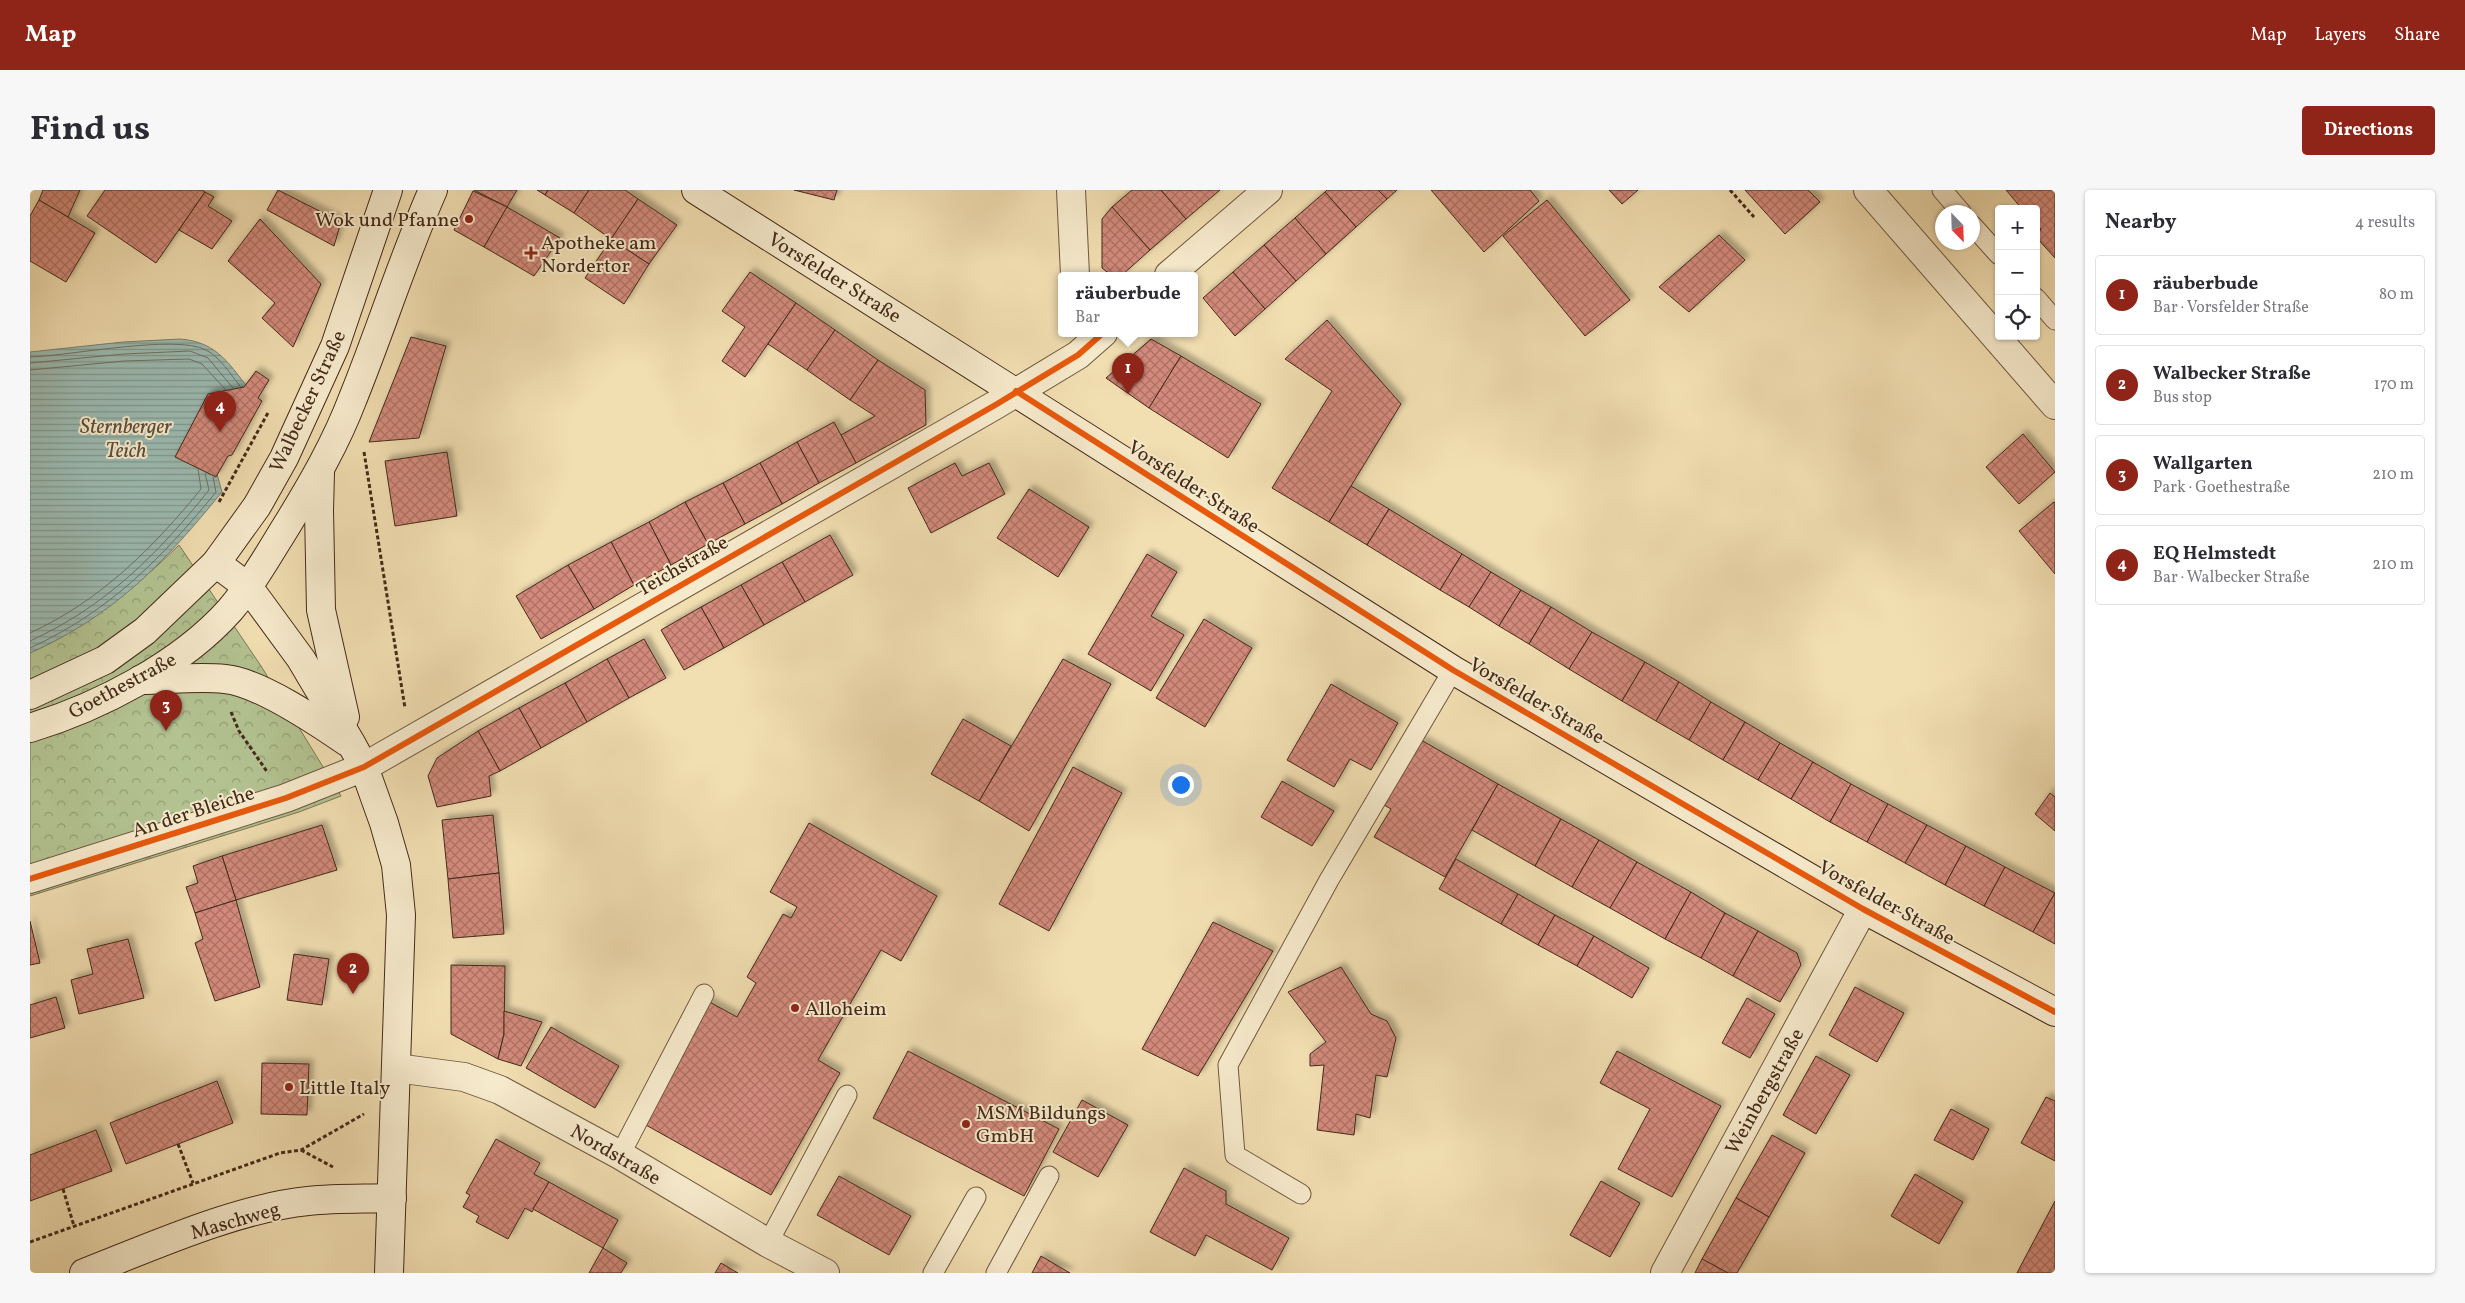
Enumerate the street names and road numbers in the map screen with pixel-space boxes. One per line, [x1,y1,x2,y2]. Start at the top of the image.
street label: Vorsfelder Straße [762,226,906,331]
street label: Walbecker Straße [264,326,354,477]
street label: Vorsfelder Straße [1121,434,1265,541]
street label: Teichstraße [632,529,734,604]
street label: Goethestraße [64,647,182,727]
street label: Vorsfelder Straße [1463,651,1609,752]
street label: An der Bleiche [129,780,258,846]
street label: Vorsfelder Straße [1812,854,1960,953]
street label: Weinbergstraße [1719,1024,1812,1160]
street label: Nordstraße [564,1118,666,1193]
street label: Maschweg [188,1196,283,1248]

